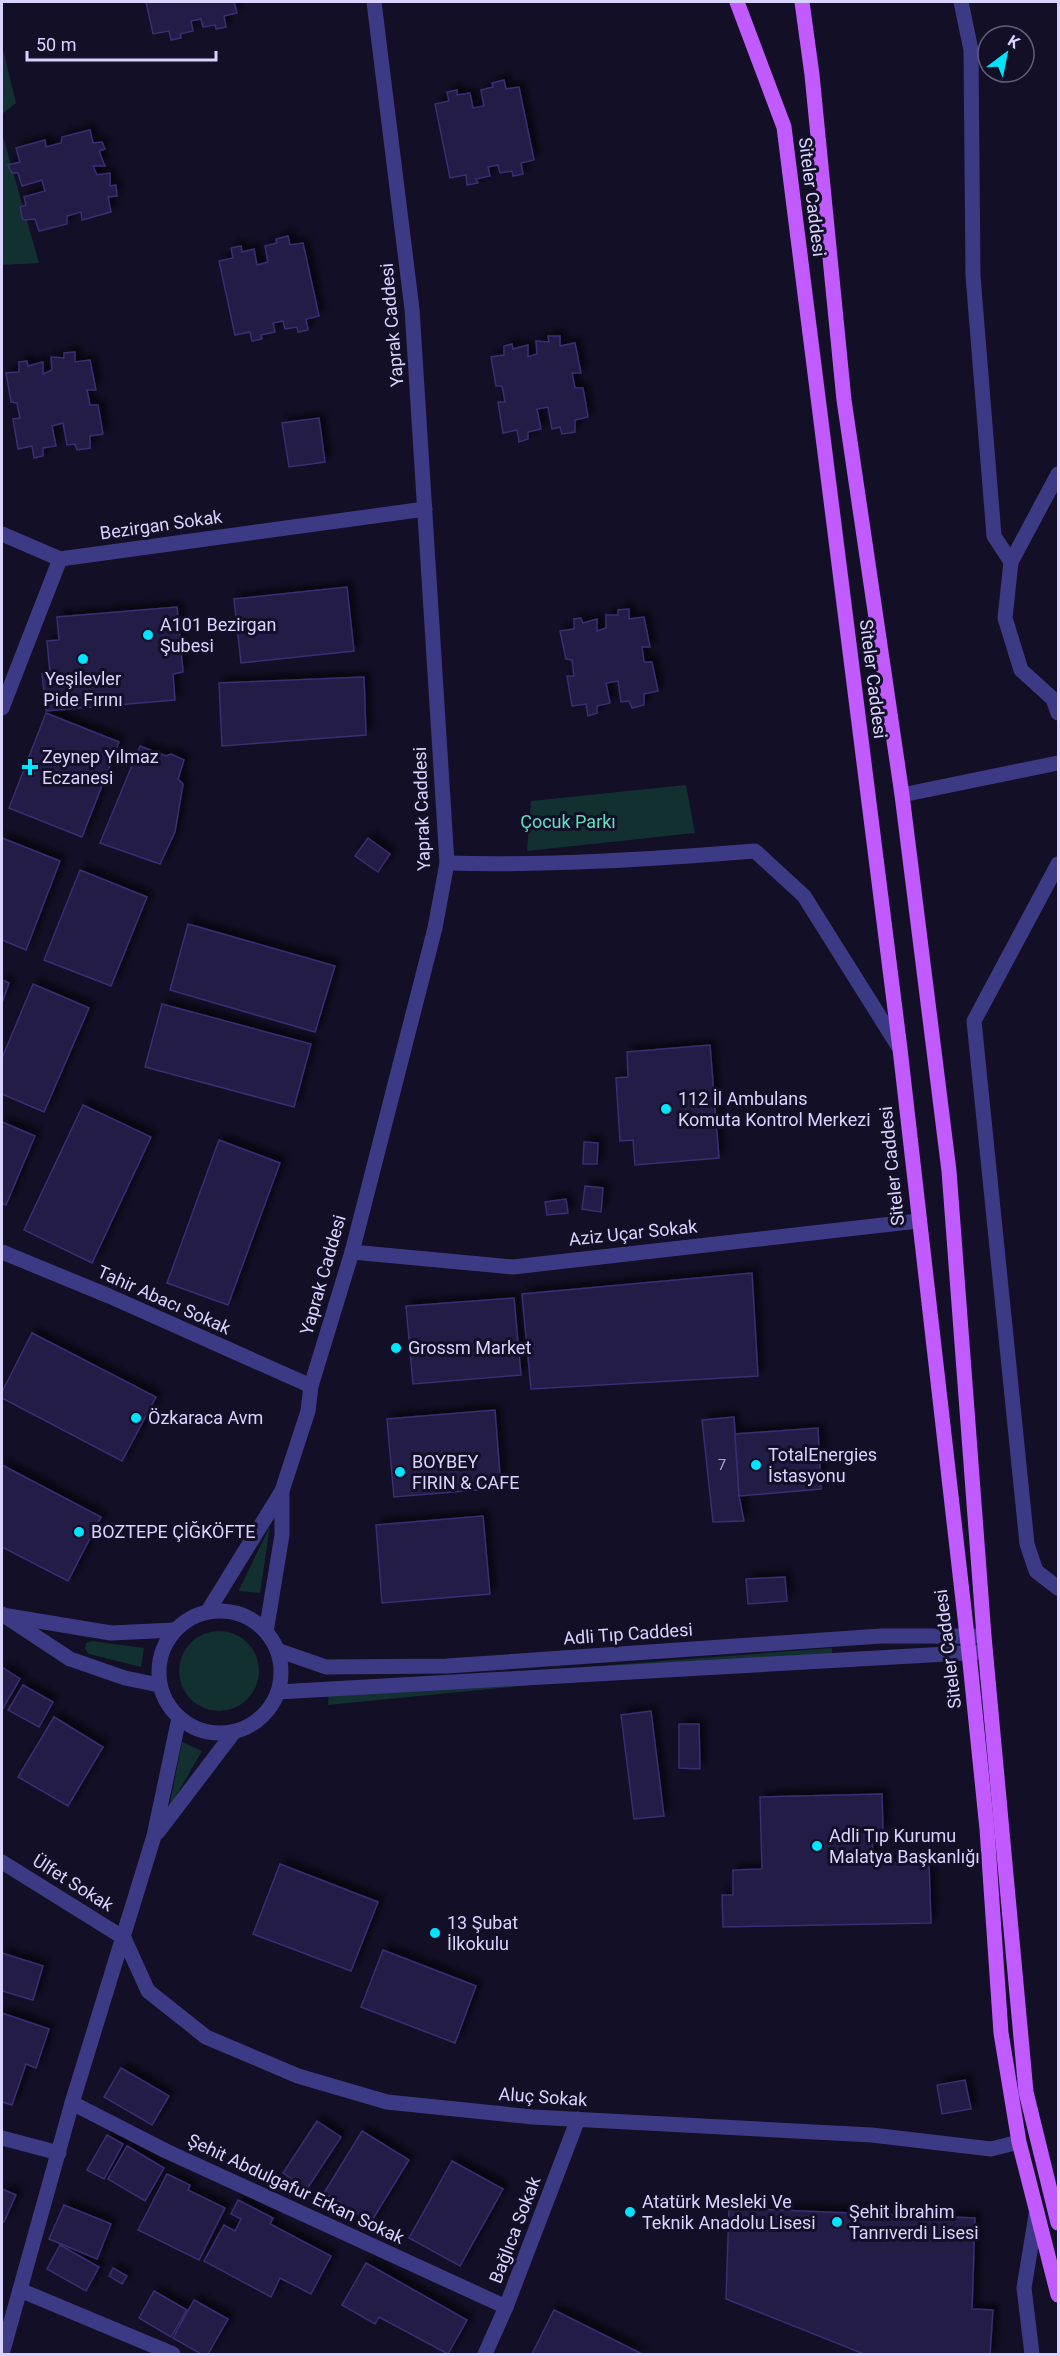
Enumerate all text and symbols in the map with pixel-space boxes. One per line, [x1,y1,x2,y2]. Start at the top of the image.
scale bar [27,24,216,62]
north arrow [976,24,1036,84]
text: K [1004,31,1024,53]
text: 50 m [36,34,76,55]
street label: Siteler Caddesi [795,136,830,258]
street label: Yaprak Caddesi [376,262,407,388]
street label: Bezirgan Sokak [98,505,224,543]
place label: A101 Bezirgan Şubesi [160,614,276,656]
street label: Siteler Caddesi [856,618,891,740]
marker: A101 Bezirgan Şubesi [141,628,155,642]
marker: Yeşilevler Pide Fırını [76,652,90,666]
place label: Yeşilevler Pide Fırını [43,668,123,710]
place label: Zeynep Yılmaz Eczanesi [42,746,159,788]
street label: Yaprak Caddesi [409,747,434,871]
marker: Zeynep Yılmaz Eczanesi [23,760,37,774]
park label: Çocuk Parkı [520,811,616,832]
place label: 112 İl Ambulans Komuta Kontrol Merkezi [678,1088,871,1130]
marker: 112 İl Ambulans Komuta Kontrol Merkezi [659,1102,673,1116]
street label: Siteler Caddesi [875,1105,908,1227]
street label: Yaprak Caddesi [295,1212,350,1337]
street label: Aziz Uçar Sokak [568,1215,699,1250]
street label: Tahir Abacı Sokak [94,1261,235,1339]
place label: Grossm Market [408,1337,531,1358]
marker: Grossm Market [389,1341,403,1355]
place label: Özkaraca Avm [148,1407,263,1428]
marker: Özkaraca Avm [129,1411,143,1425]
place label: TotalEnergies İstasyonu [768,1444,877,1486]
place label: BOYBEY FIRIN & CAFE [412,1451,519,1493]
house number: 7 [718,1456,726,1474]
marker: TotalEnergies İstasyonu [749,1458,763,1472]
marker: BOYBEY FIRIN & CAFE [393,1465,407,1479]
place label: BOZTEPE ÇİĞKÖFTE [91,1521,256,1542]
marker: BOZTEPE ÇİĞKÖFTE [72,1525,86,1539]
street label: Siteler Caddesi [930,1588,965,1710]
street label: Adli Tıp Caddesi [563,1619,693,1648]
place label: Adli Tıp Kurumu Malatya Başkanlığı [829,1825,980,1867]
marker: Adli Tıp Kurumu Malatya Başkanlığı [810,1839,824,1853]
street label: Ülfet Sokak [29,1850,118,1916]
place label: 13 Şubat İlkokulu [447,1912,518,1954]
marker: 13 Şubat İlkokulu [428,1926,442,1940]
street label: Aluç Sokak [498,2083,589,2110]
street label: Şehit Abdulgafur Erkan Sokak [185,2129,409,2248]
street label: Bağlıca Sokak [485,2173,545,2286]
place label: Atatürk Mesleki Ve Teknik Anadolu Lisesi [642,2191,816,2233]
place label: Şehit İbrahim Tanrıverdi Lisesi [849,2201,979,2243]
marker: Atatürk Mesleki Ve Teknik Anadolu Lisesi [623,2205,637,2219]
marker: Şehit İbrahim Tanrıverdi Lisesi [830,2215,844,2229]

